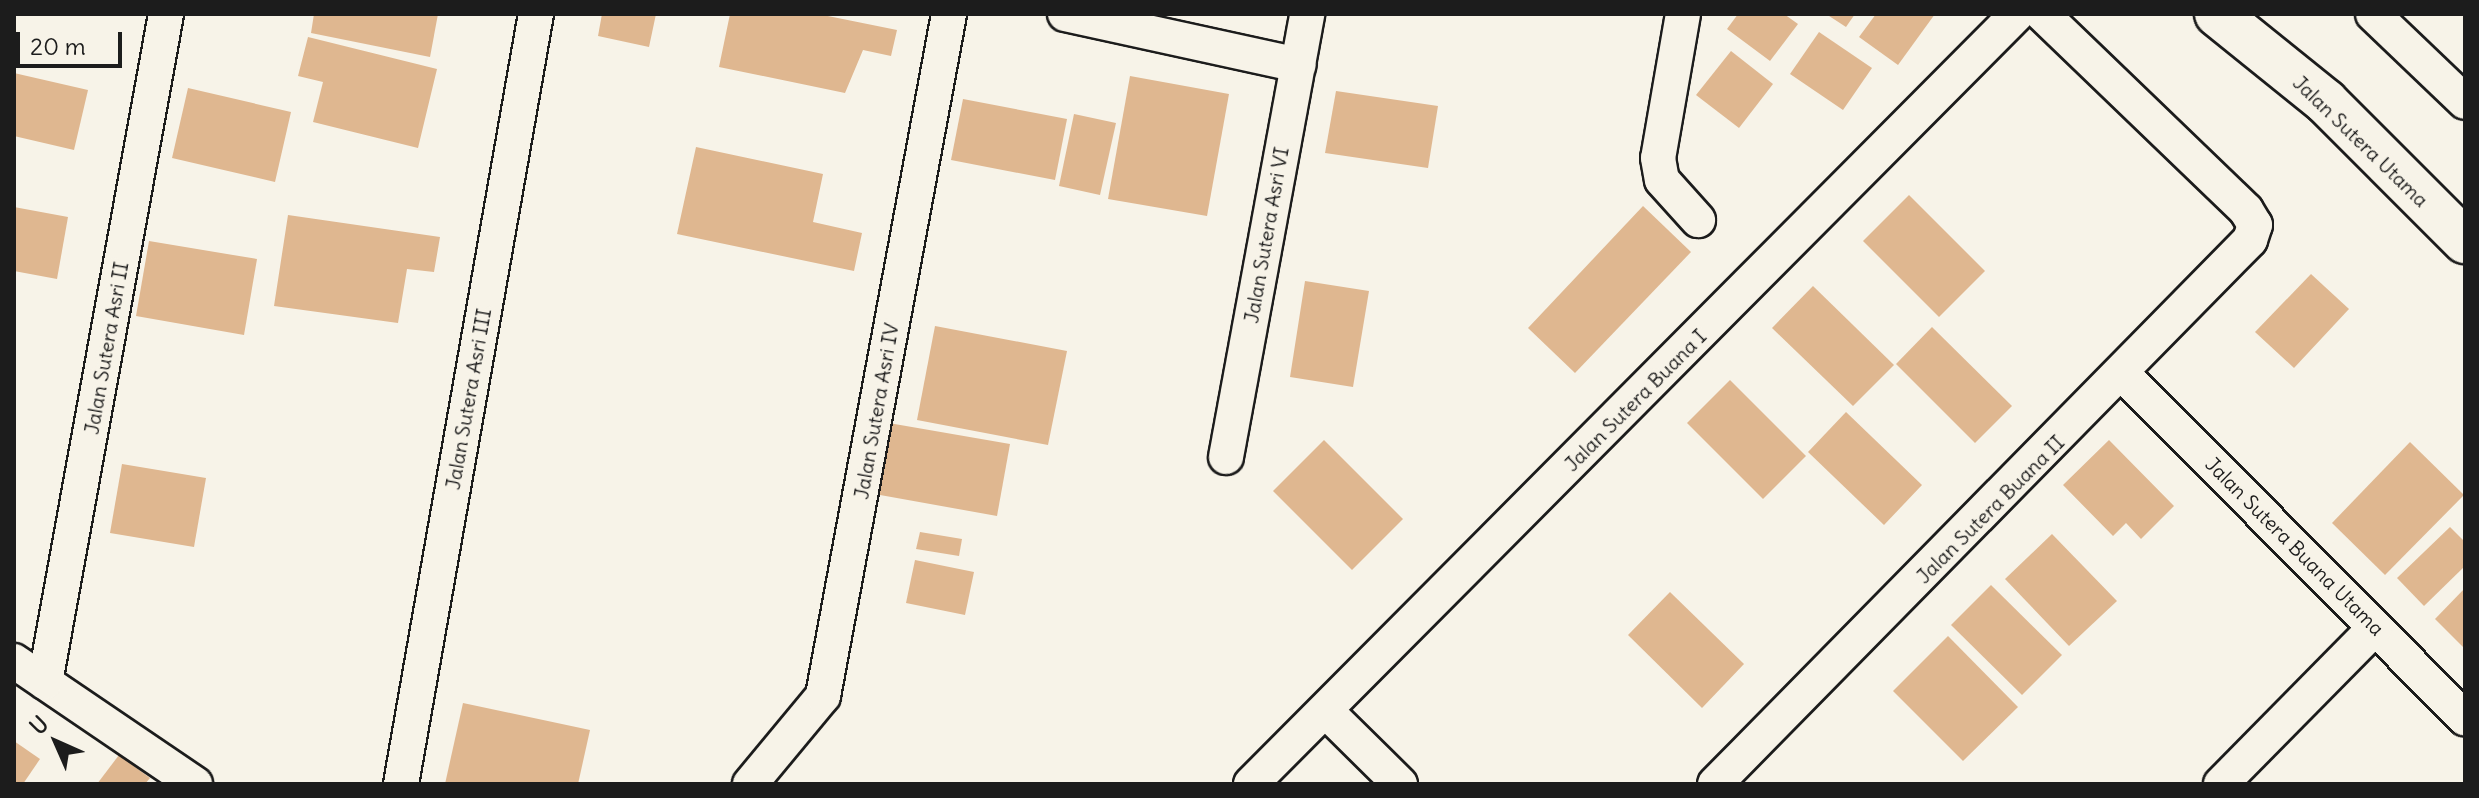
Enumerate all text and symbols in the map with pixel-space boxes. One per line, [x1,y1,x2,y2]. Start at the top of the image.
scale bar [20,16,126,66]
text: 20 m [30,31,86,61]
street label: Jalan Sutera Utama [2288,70,2434,212]
street label: Jalan Sutera Asri VI [1239,145,1293,325]
street label: Jalan Sutera Asri II [79,260,133,436]
street label: Jalan Sutera Asri III [440,307,496,491]
street label: Jalan Sutera Asri IV [849,321,903,501]
street label: Jalan Sutera Buana I [1559,324,1711,476]
street label: Jalan Sutera Buana II [1911,430,2069,588]
street label: Jalan Sutera Buana Utama [2201,452,2389,640]
north arrow [16,702,96,782]
text: U [24,710,54,740]

